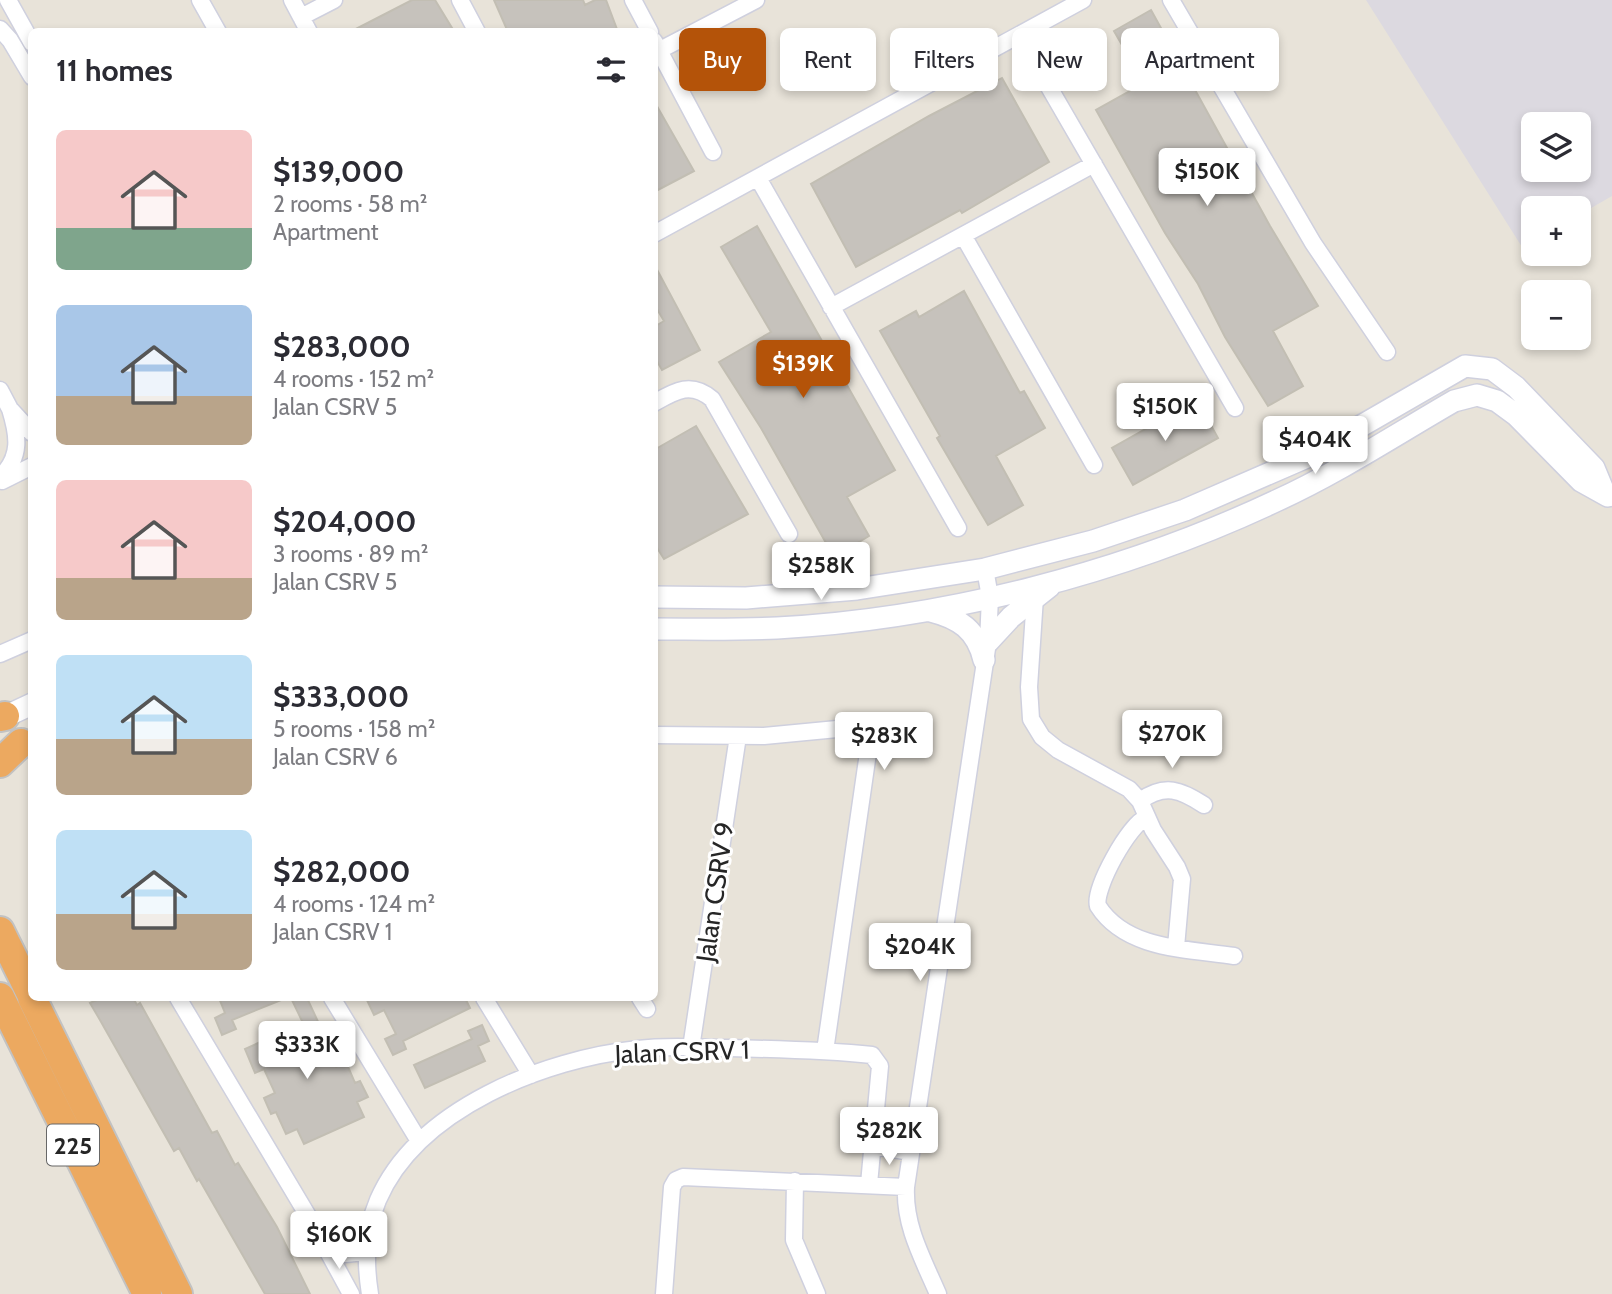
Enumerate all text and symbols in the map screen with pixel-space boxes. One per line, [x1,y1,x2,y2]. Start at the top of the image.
chip: Buy [679,28,766,91]
chip: Rent [780,28,876,91]
chip: Filters [890,28,998,91]
chip: New [1012,28,1107,91]
chip: Apartment [1121,28,1279,91]
icon: filters [592,51,630,89]
text: 11 homes [56,52,173,89]
map controls [1521,112,1591,350]
button: layers [1521,112,1591,182]
pin: $150K [1158,148,1256,208]
text: $139,000 [273,153,404,190]
text: $150K [1175,157,1239,185]
icon: home [112,158,196,242]
text: 2 rooms · 58 m² [273,190,427,218]
button: + [1521,196,1591,266]
text: Apartment [273,218,378,246]
button: − [1521,280,1591,350]
text: $283,000 [273,328,411,365]
icon: home [112,333,196,417]
pin: $139K [754,340,852,400]
text: $139K [772,349,834,377]
text: 4 rooms · 152 m² [273,365,434,393]
pin: $150K [1116,384,1214,443]
text: $150K [1133,392,1197,420]
text: Jalan CSRV 5 [273,393,397,421]
pin: $404K [1266,416,1364,476]
text: $404K [1279,425,1351,453]
text: $204,000 [273,503,416,540]
icon: home [112,508,196,592]
text: 3 rooms · 89 m² [273,540,428,568]
pin: $258K [772,542,870,602]
text: $258K [788,551,854,579]
text: Jalan CSRV 5 [273,568,397,596]
text: $333,000 [273,678,409,715]
icon: home [112,683,196,767]
pin: $270K [1123,710,1221,770]
pin: $283K [835,712,933,772]
text: 5 rooms · 158 m² [273,715,435,743]
text: $270K [1138,719,1206,747]
text: $283K [851,721,917,749]
text: Jalan CSRV 6 [273,743,398,771]
street label: Jalan CSRV 9 [689,820,741,965]
text: $282,000 [273,853,411,890]
icon: home [112,858,196,942]
text: 4 rooms · 124 m² [273,890,435,918]
text: Jalan CSRV 1 [273,918,392,946]
pin: $204K [871,923,969,983]
text: $204K [885,932,955,960]
pin: $333K [258,1021,356,1081]
text: $333K [275,1030,339,1058]
street label: Jalan CSRV 1 [613,1034,750,1070]
pin: $282K [840,1108,938,1167]
text: $282K [856,1116,922,1144]
road number: 225 [47,1125,99,1166]
pin: $160K [290,1212,388,1271]
text: $160K [306,1220,372,1248]

